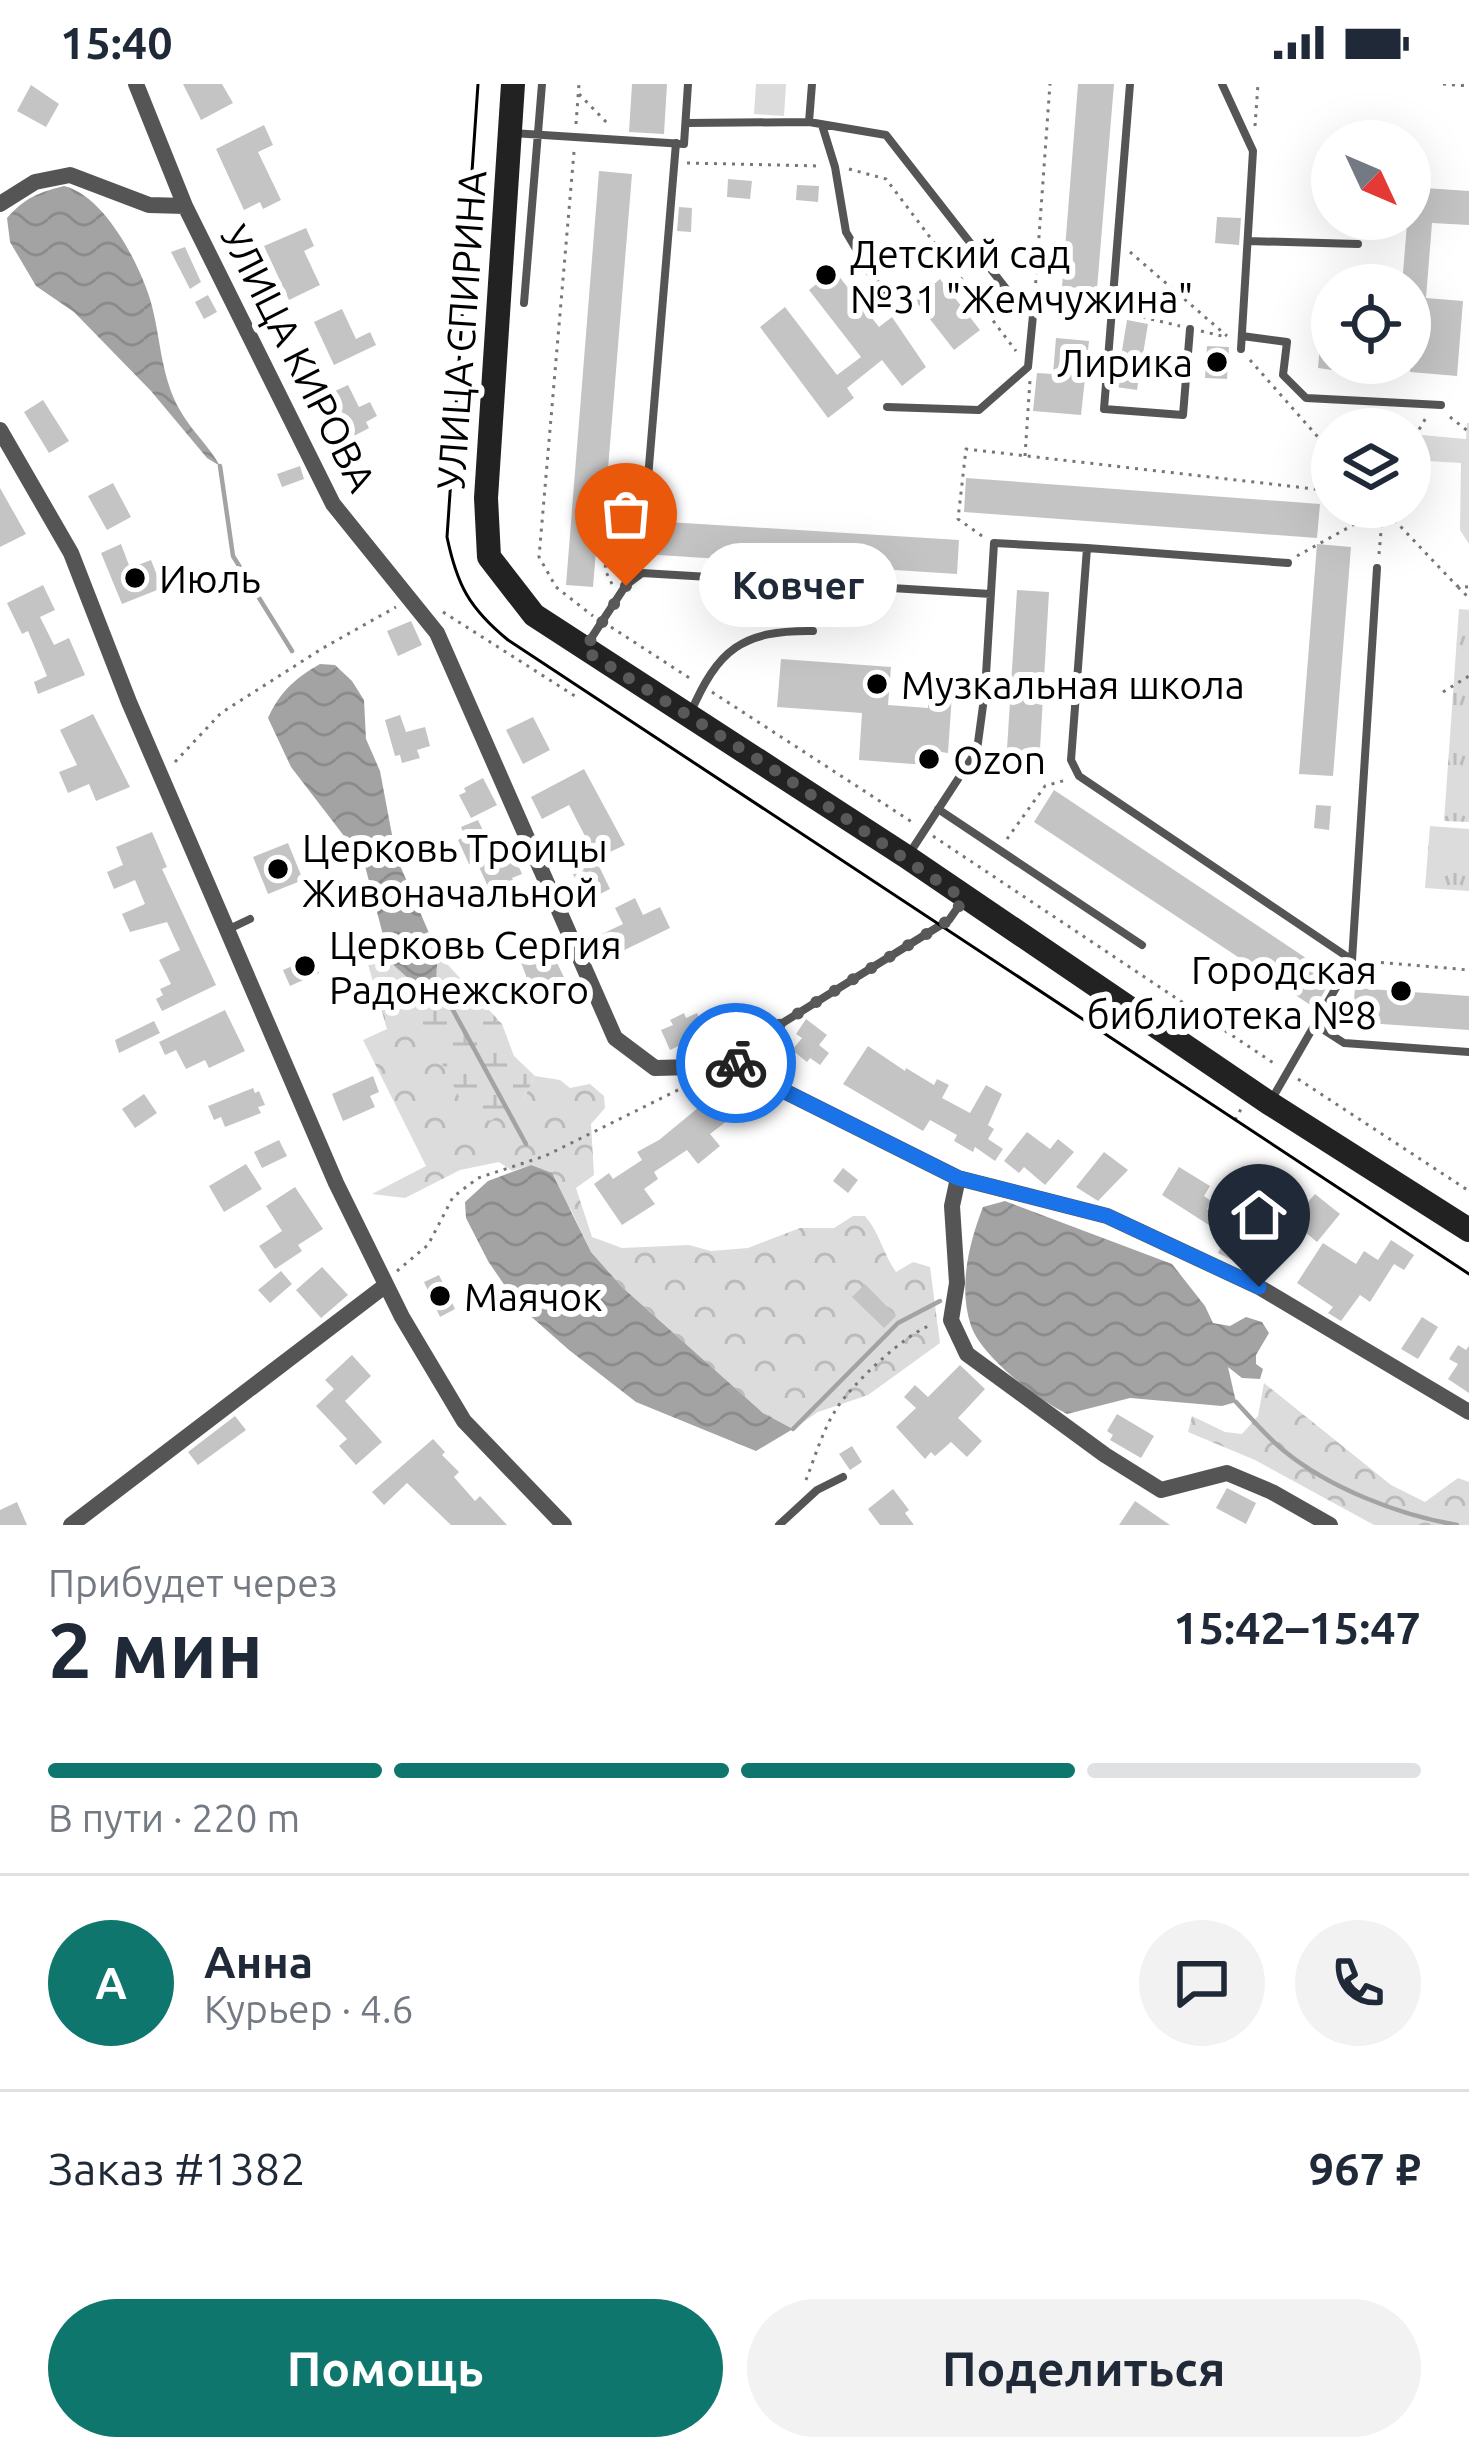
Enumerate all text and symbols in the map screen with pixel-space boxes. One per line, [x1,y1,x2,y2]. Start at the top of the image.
text: 15:40 [60,17,173,68]
north arrow [1311,120,1431,240]
map controls [1311,120,1431,528]
street label: УЛИЦА СПИРИНА [428,169,494,491]
street label: УЛИЦА КИРОВА [213,218,385,498]
place label: Детский сад №31 "Жемчужина" [850,232,1193,320]
marker: Детский сад №31 "Жемчужина" [813,262,839,288]
button: locate [1311,264,1431,384]
place label: Лирика [1057,341,1193,384]
marker: Лирика [1204,349,1230,375]
button: layers [1311,408,1431,528]
pin [575,463,677,586]
icon: bag [593,481,659,547]
callout: Ковчег [698,544,896,628]
place label: Июль [159,557,261,600]
text: Ковчег [732,563,864,606]
marker: Июль [122,565,148,591]
place label: Музкальная школа [901,663,1245,706]
marker: Музкальная школа [864,671,890,697]
place label: Ozon [953,738,1046,781]
marker: Ozon [916,746,942,772]
place label: Церковь Троицы Живоначальной [302,826,608,914]
marker: Церковь Троицы Живоначальной [265,856,291,882]
place label: Церковь Сергия Радонежского [329,923,622,1011]
place label: Городская библиотека №8 [1087,948,1377,1036]
marker: Церковь Сергия Радонежского [292,953,318,979]
marker: Городская библиотека №8 [1388,978,1414,1004]
courier [676,1003,796,1123]
icon: bike [703,1030,769,1096]
pin [1208,1164,1310,1287]
icon: home [1226,1182,1292,1248]
place label: Маячок [464,1275,602,1318]
marker: Маячок [427,1283,453,1309]
text: Прибудет через [48,1561,337,1604]
text: 15:42–15:47 [1173,1602,1421,1653]
text: 2 мин [48,1605,263,1693]
text: В пути · 220 m [48,1796,300,1839]
button: chat [1139,1920,1265,2046]
button: phone [1295,1920,1421,2046]
text: Анна [204,1936,313,1987]
text: А [95,1957,127,2008]
text: Курьер · 4.6 [204,1987,414,2030]
text: Заказ #1382 [48,2143,306,2194]
text: 967 ₽ [1309,2143,1421,2194]
button: Помощь [48,2299,723,2437]
button: Поделиться [747,2299,1421,2437]

